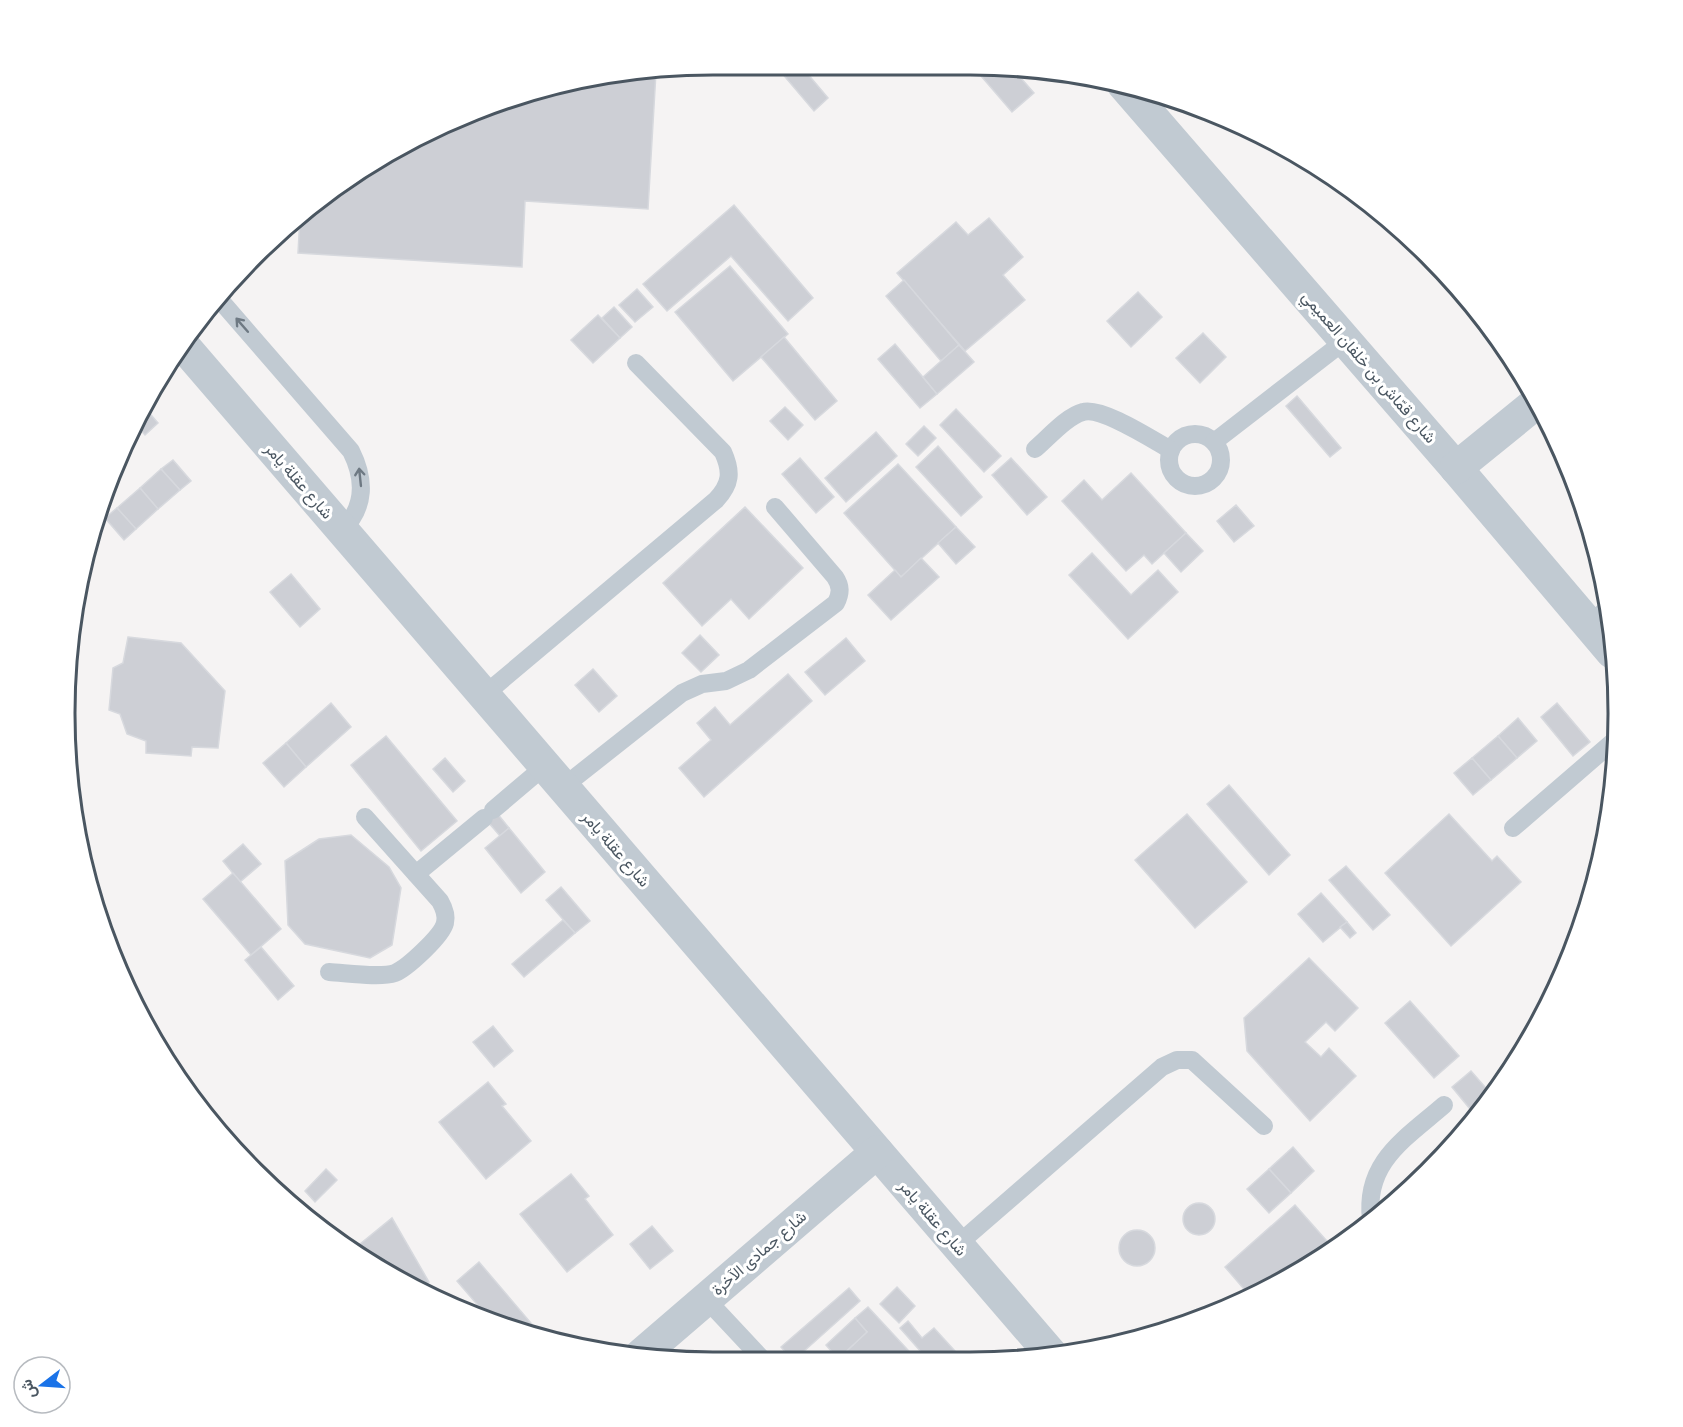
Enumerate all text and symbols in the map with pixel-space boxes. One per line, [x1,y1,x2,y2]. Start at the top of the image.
street label: شارع قمّاش بن خلفان العميمي [1295,287,1440,449]
one-way arrow [235,318,249,333]
street label: شارع عقلة يامر [259,439,337,524]
one-way arrow [354,468,365,488]
street label: شارع عقلة يامر [576,807,654,892]
street label: شارع عقلة يامر [893,1176,971,1261]
street label: شارع جمادى الآخرة [708,1207,811,1301]
north arrow [12,1355,72,1415]
text: ش [16,1377,40,1401]

